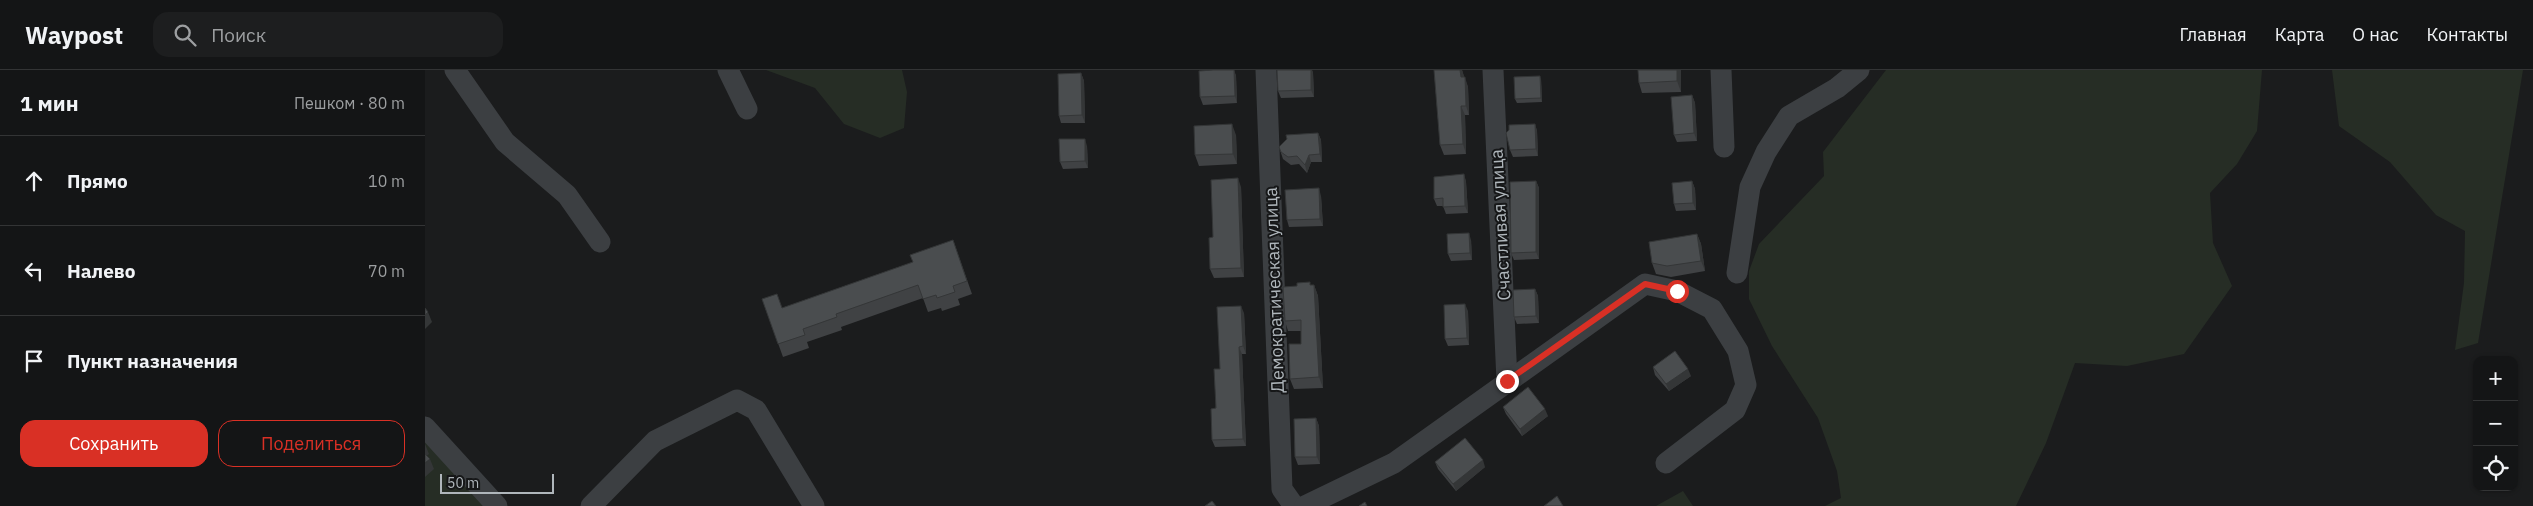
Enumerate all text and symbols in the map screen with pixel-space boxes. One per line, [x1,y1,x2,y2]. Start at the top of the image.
search box [153,12,503,57]
text: Waypost [25,19,123,51]
icon: search [171,21,199,49]
text: Поиск [211,23,266,47]
text: Главная [2179,23,2247,46]
text: Карта [2275,23,2324,46]
text: О нас [2352,23,2399,46]
text: Контакты [2427,23,2508,46]
text: 1 мин [20,89,79,117]
text: Пешком · 80 m [294,93,405,113]
street label: Счастливая улица [1485,148,1515,301]
icon: ahead [20,167,48,195]
text: Прямо [67,169,128,193]
text: 10 m [368,171,405,191]
street label: Демократическая улица [1259,186,1289,393]
icon: left [20,257,48,285]
text: Налево [67,259,136,283]
text: 70 m [368,261,405,281]
route start [1666,280,1689,303]
icon: arrive [20,347,48,375]
text: Пункт назначения [67,349,238,373]
map controls [2473,356,2518,491]
button: + [2473,356,2518,401]
route end [1496,370,1519,393]
button: − [2473,401,2518,446]
button: Сохранить [20,420,208,467]
button: Поделиться [218,420,405,467]
button: locate [2473,446,2518,491]
scale bar [440,471,554,494]
text: 50 m [447,474,479,492]

